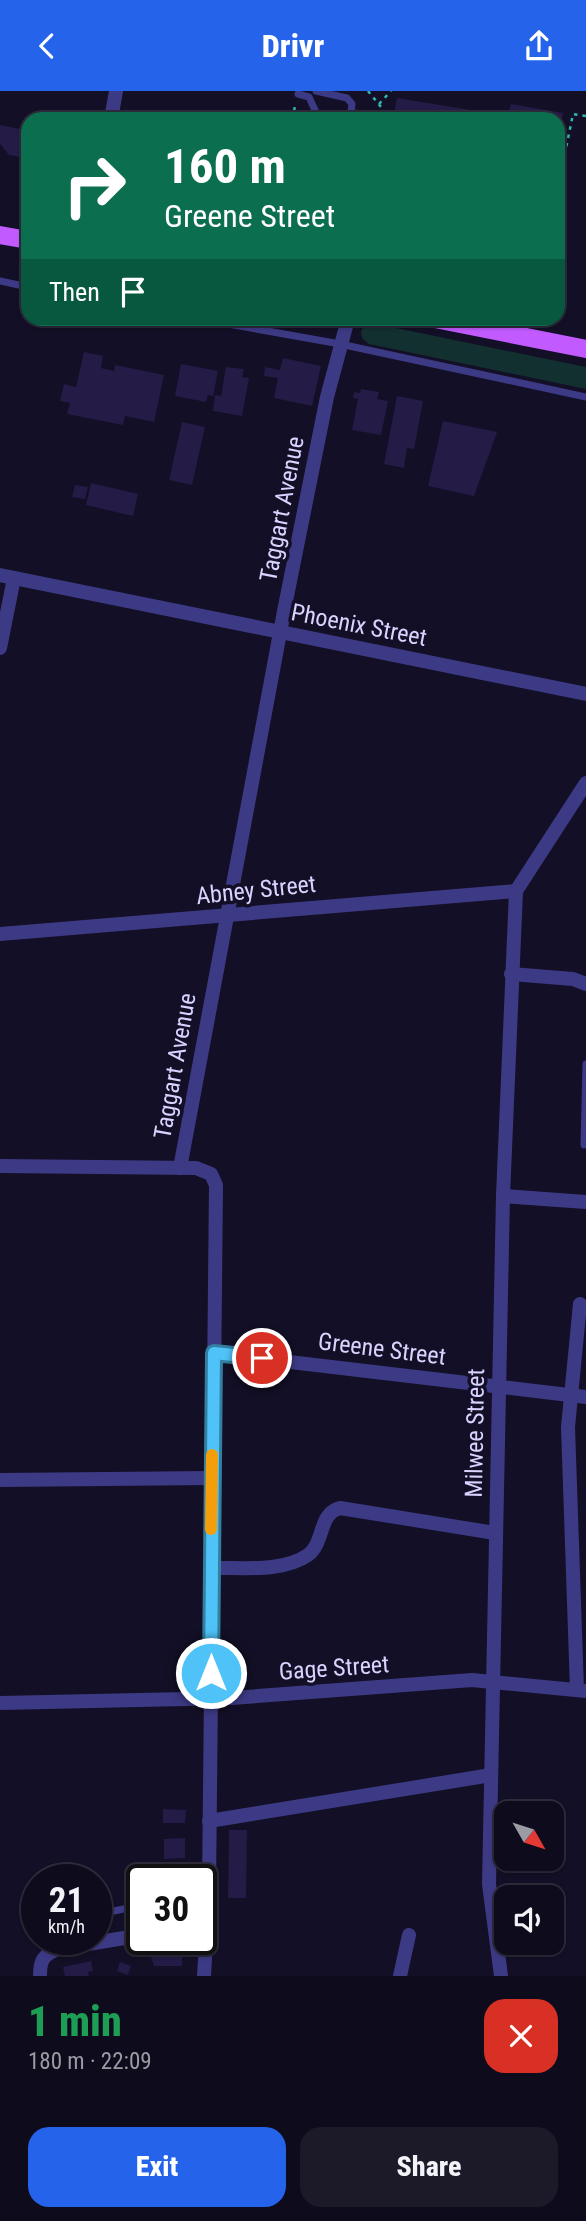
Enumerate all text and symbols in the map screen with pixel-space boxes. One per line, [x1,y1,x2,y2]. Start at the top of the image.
icon: back [28,27,66,65]
text: Drivr [262,27,324,65]
icon: share [520,27,558,65]
text: 160 m [164,138,286,195]
icon: right [49,140,140,231]
text: Greene Street [164,197,335,235]
icon: arrive [114,273,152,311]
text: Then [49,277,100,307]
street label: Taggart Avenue [254,434,310,584]
street label: Phoenix Street [289,598,429,652]
street label: Abney Street [195,870,317,910]
street label: Taggart Avenue [148,991,202,1141]
street label: Greene Street [317,1327,447,1371]
pin [232,1328,292,1388]
icon: arrive [243,1339,281,1377]
street label: Milwee Street [460,1368,490,1498]
position arrow [174,1636,248,1710]
street label: Gage Street [278,1650,390,1686]
north arrow [494,1801,564,1871]
map controls [494,1801,564,1955]
speed limit sign: 30 [126,1864,217,1955]
text: 21 [49,1880,84,1921]
button: sound [494,1885,564,1955]
text: km/h [48,1916,85,1937]
text: 1 min [28,1997,122,2046]
button: close [484,1999,558,2073]
text: 180 m · 22:09 [28,2048,152,2075]
button: Exit [28,2127,286,2207]
button: Share [300,2127,558,2207]

